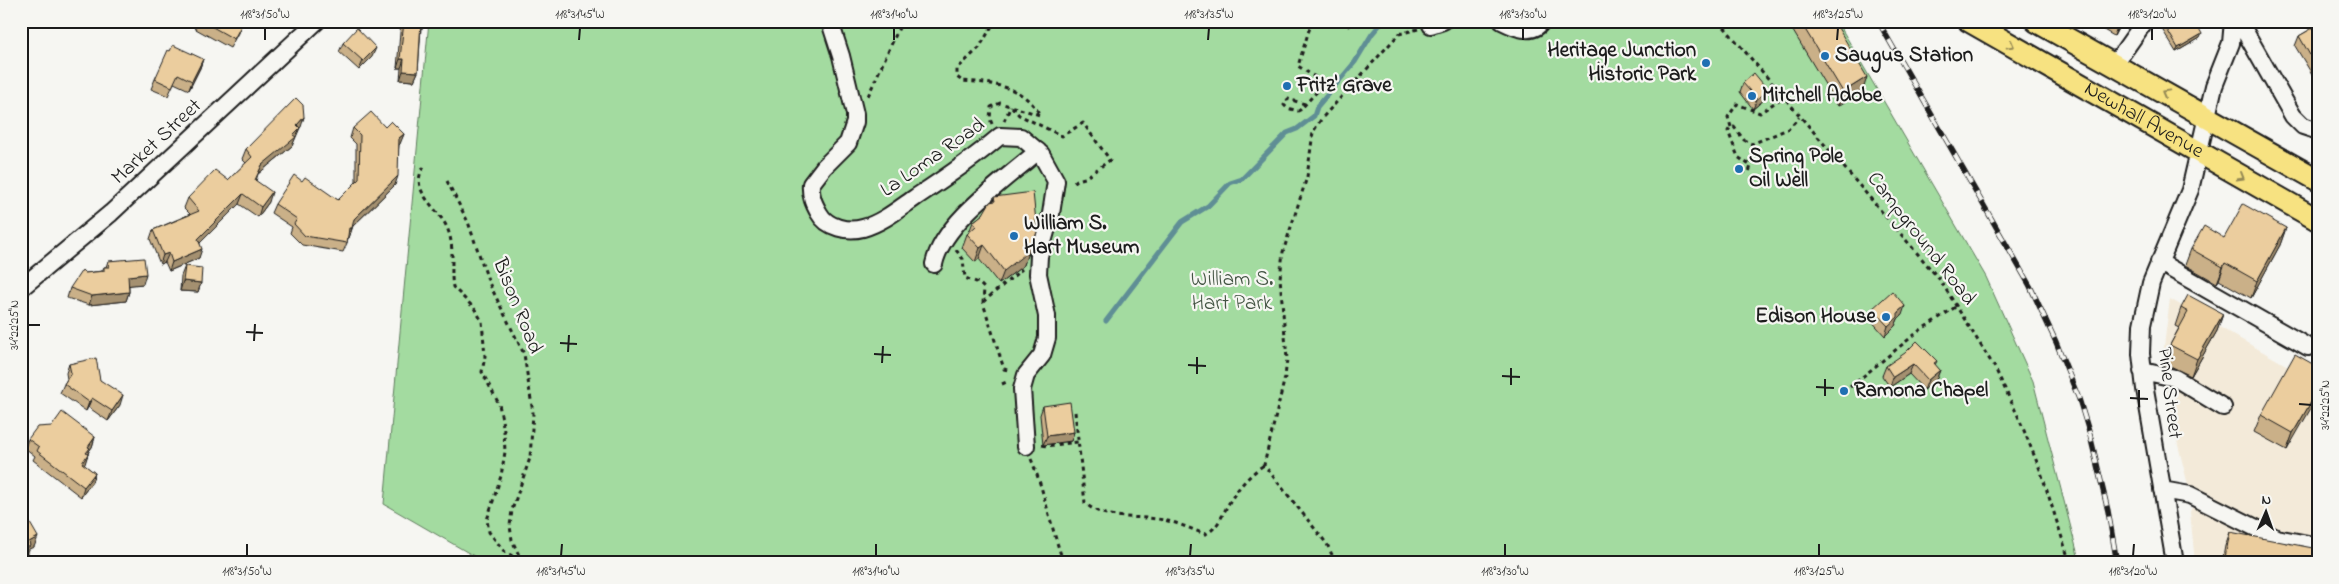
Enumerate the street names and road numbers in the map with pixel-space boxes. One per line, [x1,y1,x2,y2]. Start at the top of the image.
street label: Newhall Avenue [2078,74,2210,167]
street label: Market Street [105,92,209,192]
street label: La Loma Road [875,111,992,205]
street label: Campground Road [1858,166,1983,314]
street label: Bison Road [484,253,550,359]
street label: Pine Street [2148,345,2190,441]

